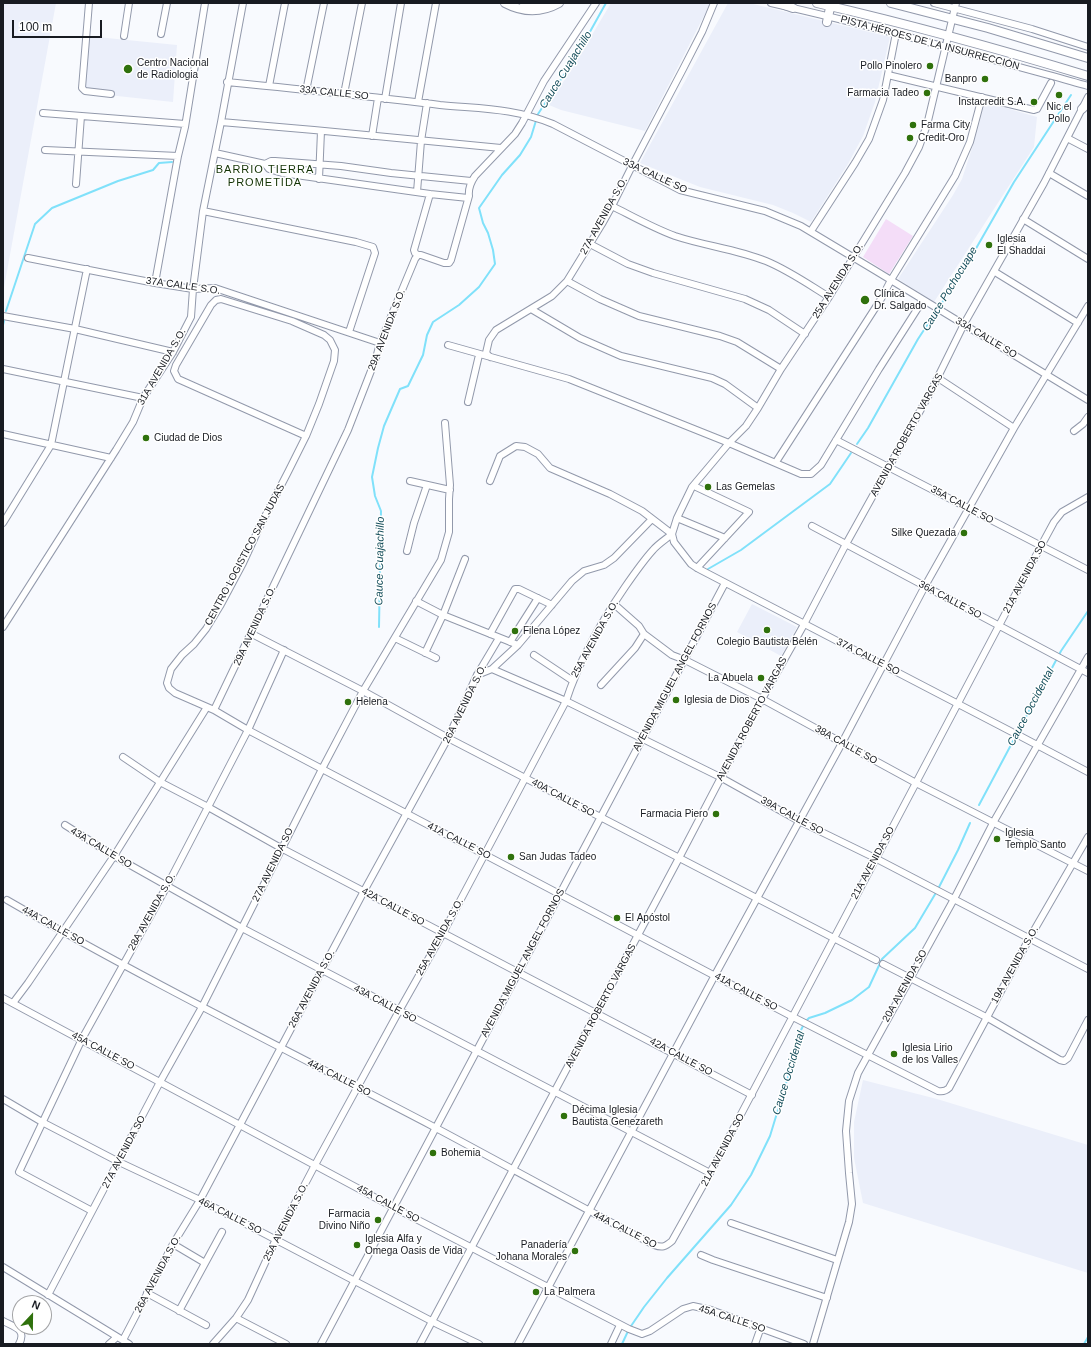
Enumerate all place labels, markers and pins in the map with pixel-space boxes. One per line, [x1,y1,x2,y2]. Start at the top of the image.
place label: Centro Nacional de Radiologia [137,57,209,80]
place label: Pollo Pinolero [860,60,922,72]
marker: Pollo Pinolero [925,61,935,71]
marker: Centro Nacional de Radiologia [122,63,134,75]
place label: Banpro [945,73,977,85]
marker: Banpro [980,74,990,84]
place label: Farmacia Tadeo [847,87,919,99]
marker: Farmacia Tadeo [922,88,932,98]
marker: Nic el Pollo [1054,90,1064,100]
place label: Instacredit S.A. [958,96,1026,108]
marker: Instacredit S.A. [1029,97,1039,107]
place label: Nic el Pollo [1046,101,1072,124]
place label: Farma City [921,119,970,131]
marker: Farma City [908,120,918,130]
place label: Credit-Oro [918,132,965,144]
marker: Credit-Oro [905,133,915,143]
place label: Iglesia El Shaddai [997,233,1045,256]
marker: Iglesia El Shaddai [984,240,994,250]
place label: Clínica Dr. Salgado [874,288,926,312]
marker: Clínica Dr. Salgado [859,294,871,306]
place label: Ciudad de Dios [154,432,222,444]
marker: Ciudad de Dios [141,433,151,443]
place label: Las Gemelas [716,481,775,493]
marker: Las Gemelas [703,482,713,492]
place label: Silke Quezada [891,527,956,539]
marker: Silke Quezada [959,528,969,538]
place label: Filena López [523,625,580,637]
marker: Colegio Bautista Belén [762,625,772,635]
marker: Filena López [510,626,520,636]
place label: Colegio Bautista Belén [716,636,818,648]
place label: La Abuela [708,672,753,684]
marker: La Abuela [756,673,766,683]
place label: Iglesia de Dios [684,694,750,706]
marker: Iglesia de Dios [671,695,681,705]
place label: Helena [356,696,388,708]
marker: Helena [343,697,353,707]
place label: Farmacia Piero [640,808,708,820]
marker: Farmacia Piero [711,809,721,819]
place label: Iglesia Templo Santo [1005,827,1066,850]
marker: Iglesia Templo Santo [992,834,1002,844]
place label: San Judas Tadeo [519,851,596,863]
marker: San Judas Tadeo [506,852,516,862]
place label: El Apóstol [625,912,670,924]
marker: El Apóstol [612,913,622,923]
place label: Iglesia Lirio de los Valles [902,1042,958,1066]
marker: Iglesia Lirio de los Valles [889,1049,899,1059]
place label: Décima Iglesia Bautista Genezareth [572,1104,663,1128]
marker: Décima Iglesia Bautista Genezareth [559,1111,569,1121]
place label: Bohemia [441,1147,480,1159]
marker: Bohemia [428,1148,438,1158]
place label: Farmacia Divino Niño [319,1208,370,1232]
marker: Farmacia Divino Niño [373,1215,383,1225]
place label: Iglesia Alfa y Omega Oasis de Vida [365,1233,463,1256]
place label: Panadería Johana Morales [496,1239,567,1262]
marker: Iglesia Alfa y Omega Oasis de Vida [352,1240,362,1250]
marker: Panadería Johana Morales [570,1246,580,1256]
place label: La Palmera [544,1286,595,1298]
marker: La Palmera [531,1287,541,1297]

